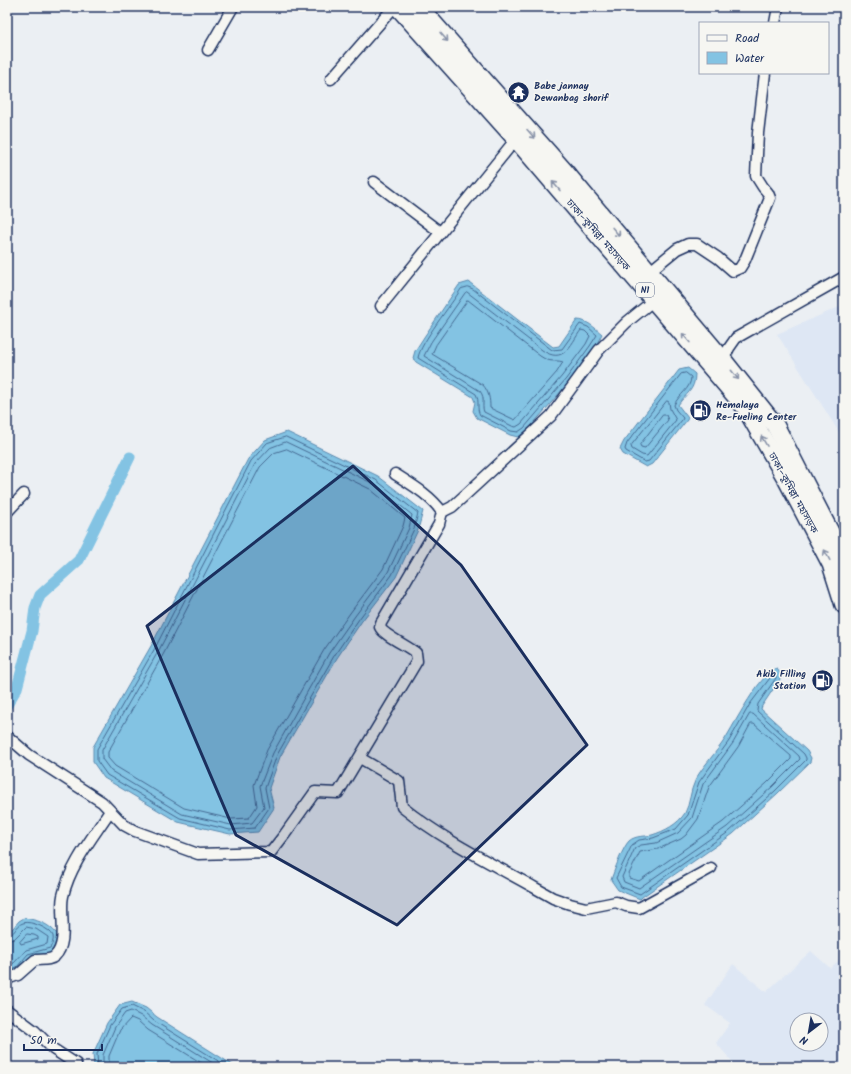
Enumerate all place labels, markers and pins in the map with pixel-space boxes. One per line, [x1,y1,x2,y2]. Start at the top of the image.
place label: Babe jannay Dewanbag shorif [534,78,610,106]
temple icon: Babe jannay Dewanbag shorif [505,79,531,105]
place label: Hemalaya Re-Fueling Center [716,397,797,425]
fuel station icon: Hemalaya Re-Fueling Center [687,398,713,424]
place label: Akib Filling Station [756,666,806,694]
fuel station icon: Akib Filling Station [809,667,835,693]

